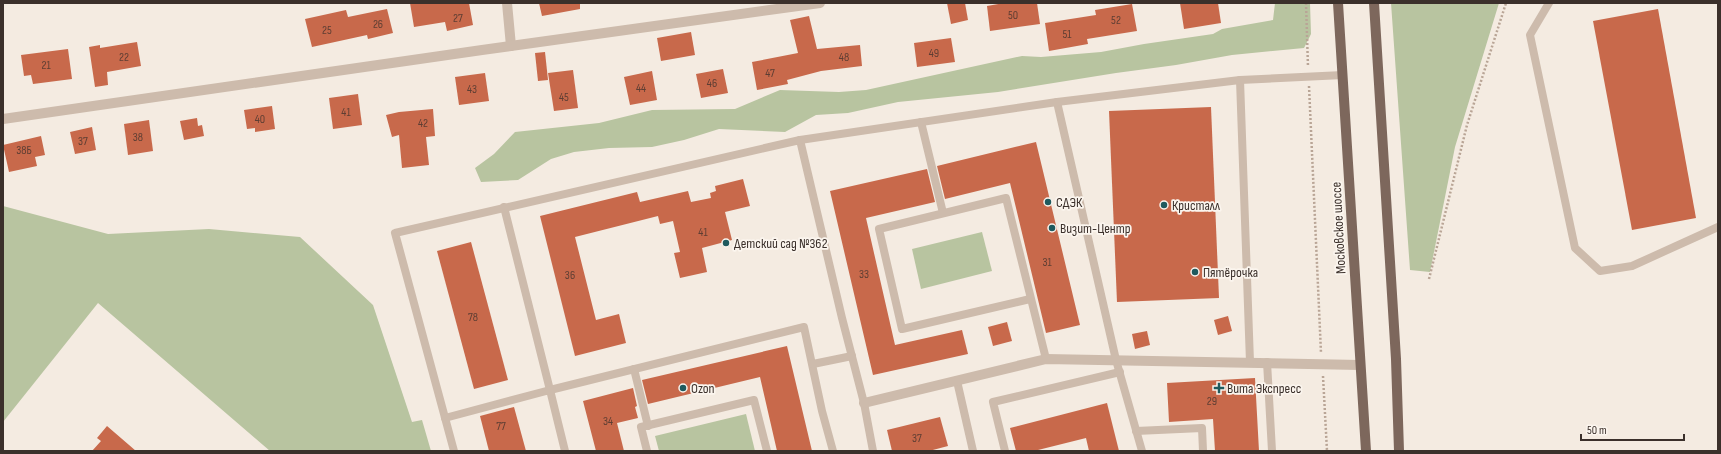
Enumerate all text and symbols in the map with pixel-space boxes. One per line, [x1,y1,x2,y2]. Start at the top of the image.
house number: 50 [1008,8,1018,23]
house number: 27 [453,11,463,26]
house number: 52 [1111,13,1121,28]
house number: 26 [373,17,383,32]
house number: 25 [322,23,332,38]
house number: 51 [1062,27,1072,42]
house number: 49 [929,46,939,61]
house number: 22 [119,50,129,65]
house number: 48 [839,50,849,65]
house number: 21 [41,58,51,73]
house number: 47 [765,66,775,81]
house number: 46 [707,76,717,91]
house number: 44 [636,81,646,96]
house number: 43 [467,82,477,97]
house number: 45 [559,90,569,105]
house number: 41 [341,105,351,120]
house number: 40 [255,112,265,127]
house number: 42 [418,116,428,131]
house number: 38 [133,130,143,145]
house number: 37 [78,134,88,149]
house number: 38Б [16,143,32,158]
street label: Московское шоссе [1328,181,1349,275]
place label: СДЭК [1056,194,1083,211]
marker: СДЭК [1043,197,1053,207]
place label: Кристалл [1172,197,1220,214]
marker: Кристалл [1159,200,1169,210]
place label: Визит-Центр [1060,220,1131,237]
marker: Визит-Центр [1047,223,1057,233]
house number: 41 [698,225,708,240]
place label: Детский сад №362 [734,235,828,252]
marker: Детский сад №362 [721,238,731,248]
house number: 31 [1042,255,1052,270]
place label: Пятёрочка [1203,264,1258,281]
house number: 33 [859,267,869,282]
marker: Пятёрочка [1190,267,1200,277]
house number: 36 [565,268,575,283]
house number: 78 [468,310,478,325]
place label: Ozon [691,380,715,397]
place label: Вита Экспресс [1227,380,1301,397]
marker: Ozon [678,383,688,393]
marker: Вита Экспресс [1214,383,1224,393]
house number: 29 [1207,394,1217,409]
house number: 34 [603,414,613,429]
scale bar [1581,416,1684,442]
house number: 77 [496,419,506,434]
text: 50 m [1587,423,1607,438]
house number: 37 [912,431,922,446]

